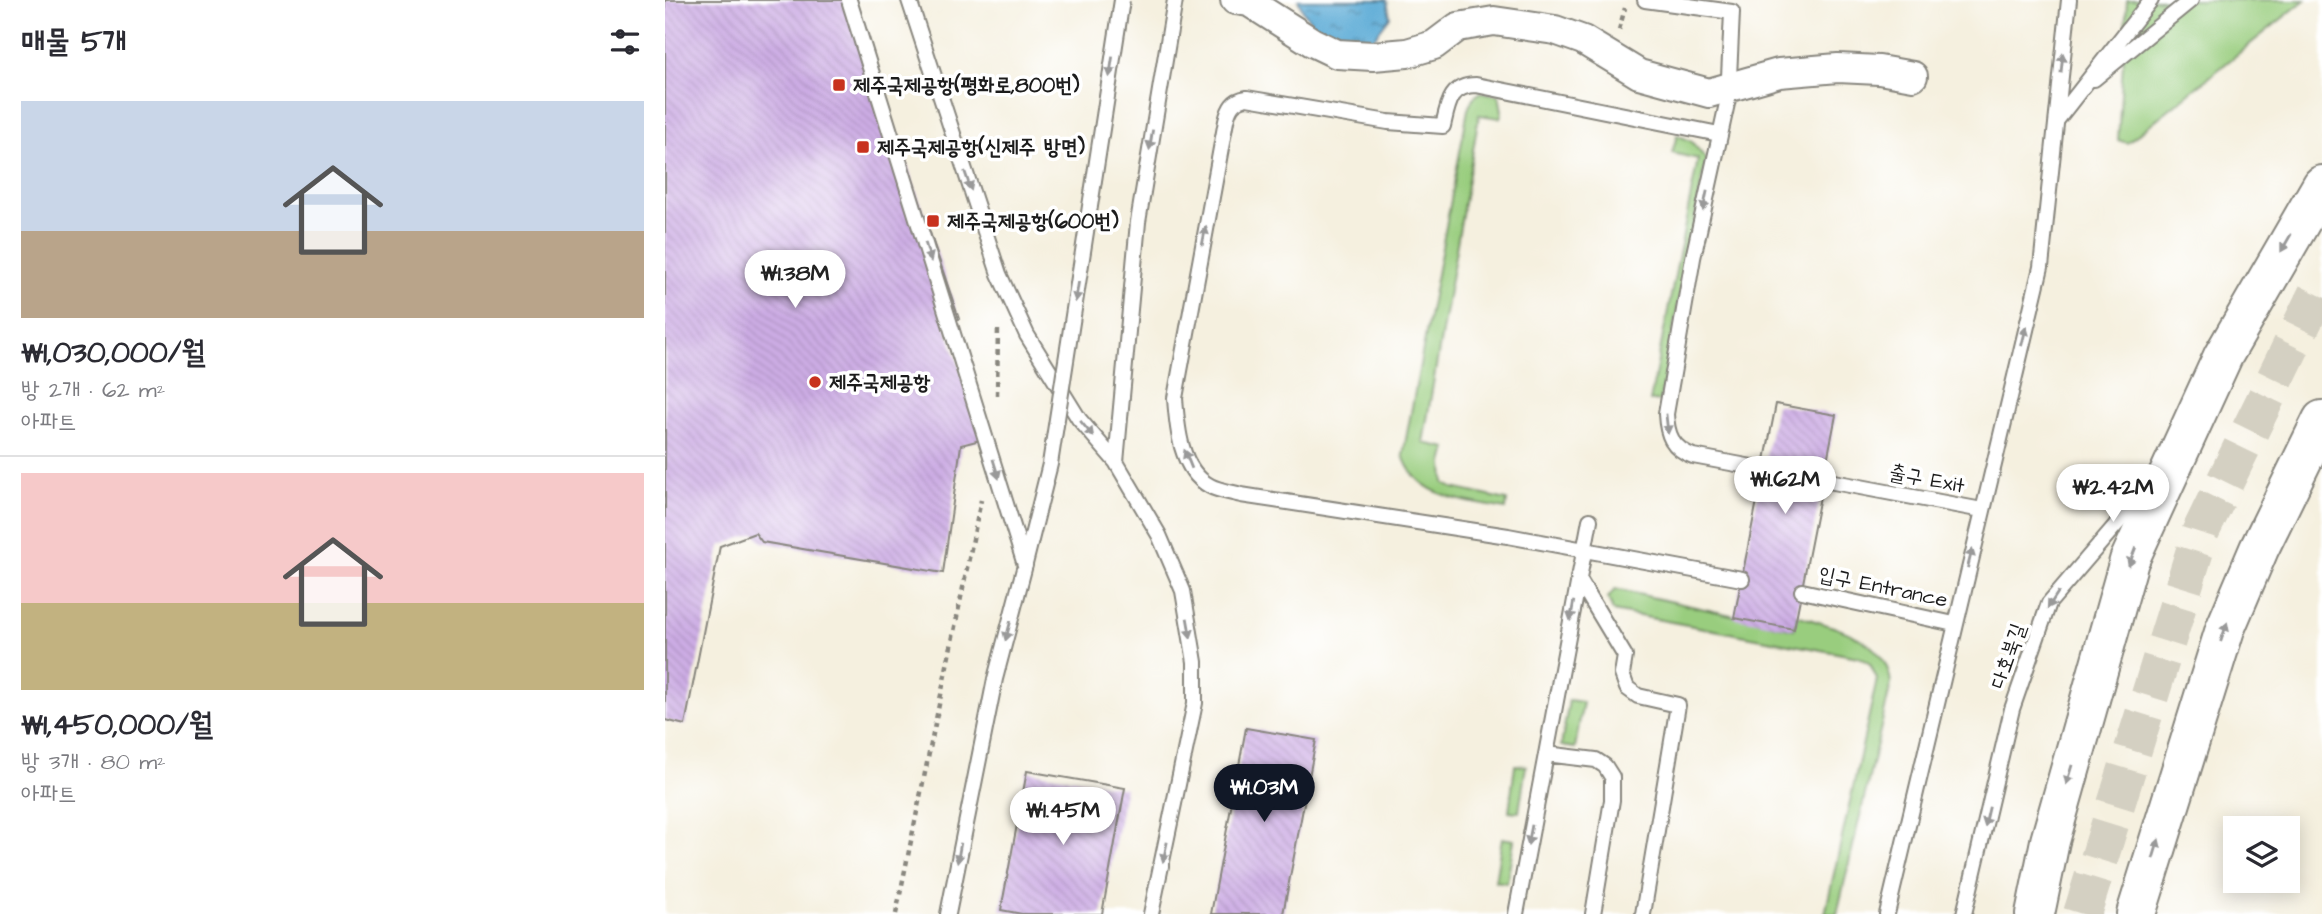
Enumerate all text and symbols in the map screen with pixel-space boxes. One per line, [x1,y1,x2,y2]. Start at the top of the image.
text: 매물 5개 [21,21,127,63]
icon: filters [606,23,644,61]
one-way arrow [2057,52,2068,74]
one-way arrow [1106,57,1117,79]
place label: 제주국제공항(평화로,800번) [853,71,1080,100]
marker: 제주국제공항(평화로,800번) [831,77,847,93]
one-way arrow [1145,129,1156,151]
place label: 제주국제공항(신제주 방면) [877,133,1086,162]
marker: 제주국제공항(신제주 방면) [855,139,871,155]
icon: home [270,147,396,273]
one-way arrow [963,171,974,192]
one-way arrow [1699,190,1710,212]
place label: 제주국제공항(600번) [947,207,1119,236]
marker: 제주국제공항(600번) [925,213,941,229]
one-way arrow [1199,225,1210,247]
one-way arrow [2280,233,2292,252]
one-way arrow [923,242,934,263]
pin: ₩1.38M [738,250,852,310]
text: ₩1.38M [761,257,829,289]
one-way arrow [1071,281,1082,303]
one-way arrow [2019,325,2030,347]
text: ₩1,030,000/월 [21,332,206,374]
place label: 제주국제공항 [829,368,930,397]
text: 방 2개 · 62 m² [21,374,165,406]
marker: 제주국제공항 [807,374,823,390]
text: 아파트 [21,406,77,438]
one-way arrow [1662,413,1673,435]
one-way arrow [1079,420,1094,437]
one-way arrow [1183,449,1194,470]
pin: ₩1.62M [1728,456,1842,516]
street label: 출구 Exit [1887,457,1968,501]
one-way arrow [991,459,1001,480]
text: ₩1.62M [1750,463,1820,495]
pin: ₩2.42M [2056,464,2170,524]
text: ₩2.42M [2072,471,2154,503]
icon: home [270,519,396,645]
one-way arrow [1965,546,1976,568]
one-way arrow [2126,546,2137,567]
street label: 입구 Entrance [1816,559,1950,615]
one-way arrow [2046,591,2060,609]
one-way arrow [1566,600,1577,622]
one-way arrow [1184,617,1195,639]
street label: 다호북길 [1983,619,2033,693]
one-way arrow [1002,620,1013,642]
one-way arrow [2219,621,2230,642]
text: ₩1,450,000/월 [21,704,213,746]
text: 방 3개 · 80 m² [21,746,166,778]
pin: ₩1.03M [1207,764,1321,824]
one-way arrow [2064,765,2074,786]
text: ₩1.03M [1230,771,1298,803]
text: 아파트 [21,778,77,810]
pin: ₩1.45M [1006,788,1120,847]
text: ₩1.45M [1026,794,1100,826]
one-way arrow [1981,806,1992,828]
map controls [2223,816,2300,893]
button: layers [2223,816,2300,893]
one-way arrow [1525,824,1536,846]
one-way arrow [2152,838,2162,859]
one-way arrow [1159,841,1170,863]
one-way arrow [953,842,964,864]

